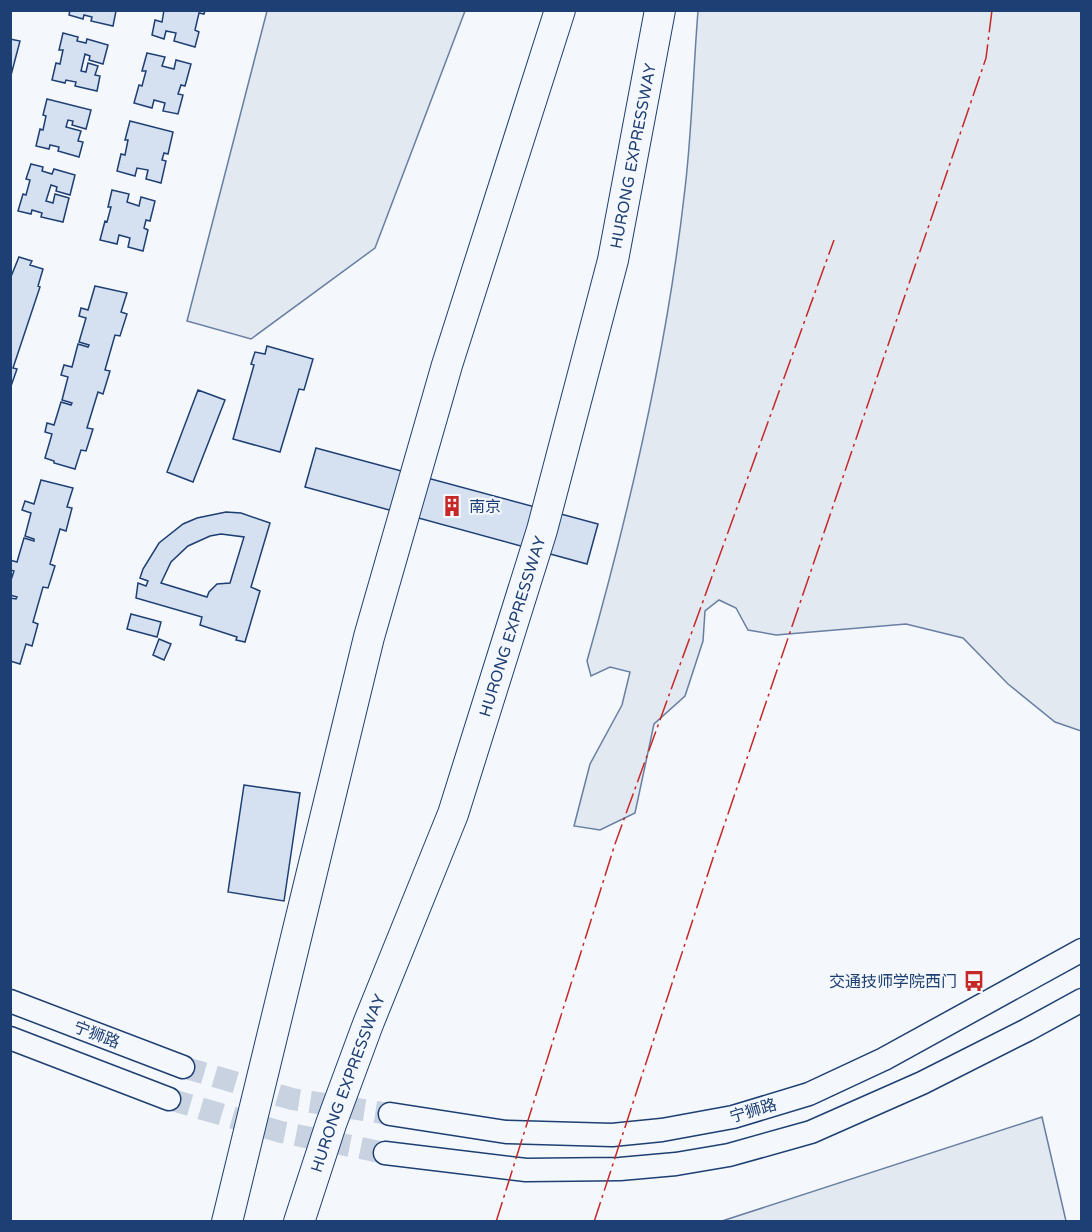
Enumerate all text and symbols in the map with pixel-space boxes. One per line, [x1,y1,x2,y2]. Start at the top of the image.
street label: HURONG EXPRESSWAY [606,62,661,250]
building icon: 南京 [440,494,464,518]
place label: 南京 [469,497,501,517]
street label: HURONG EXPRESSWAY [475,534,550,719]
bus stop icon: 交通技师学院西门 [962,969,986,993]
place label: 交通技师学院西门 [829,972,957,992]
street label: HURONG EXPRESSWAY [307,991,390,1175]
street label: 宁狮路 [71,1017,123,1053]
street label: 宁狮路 [727,1095,779,1127]

